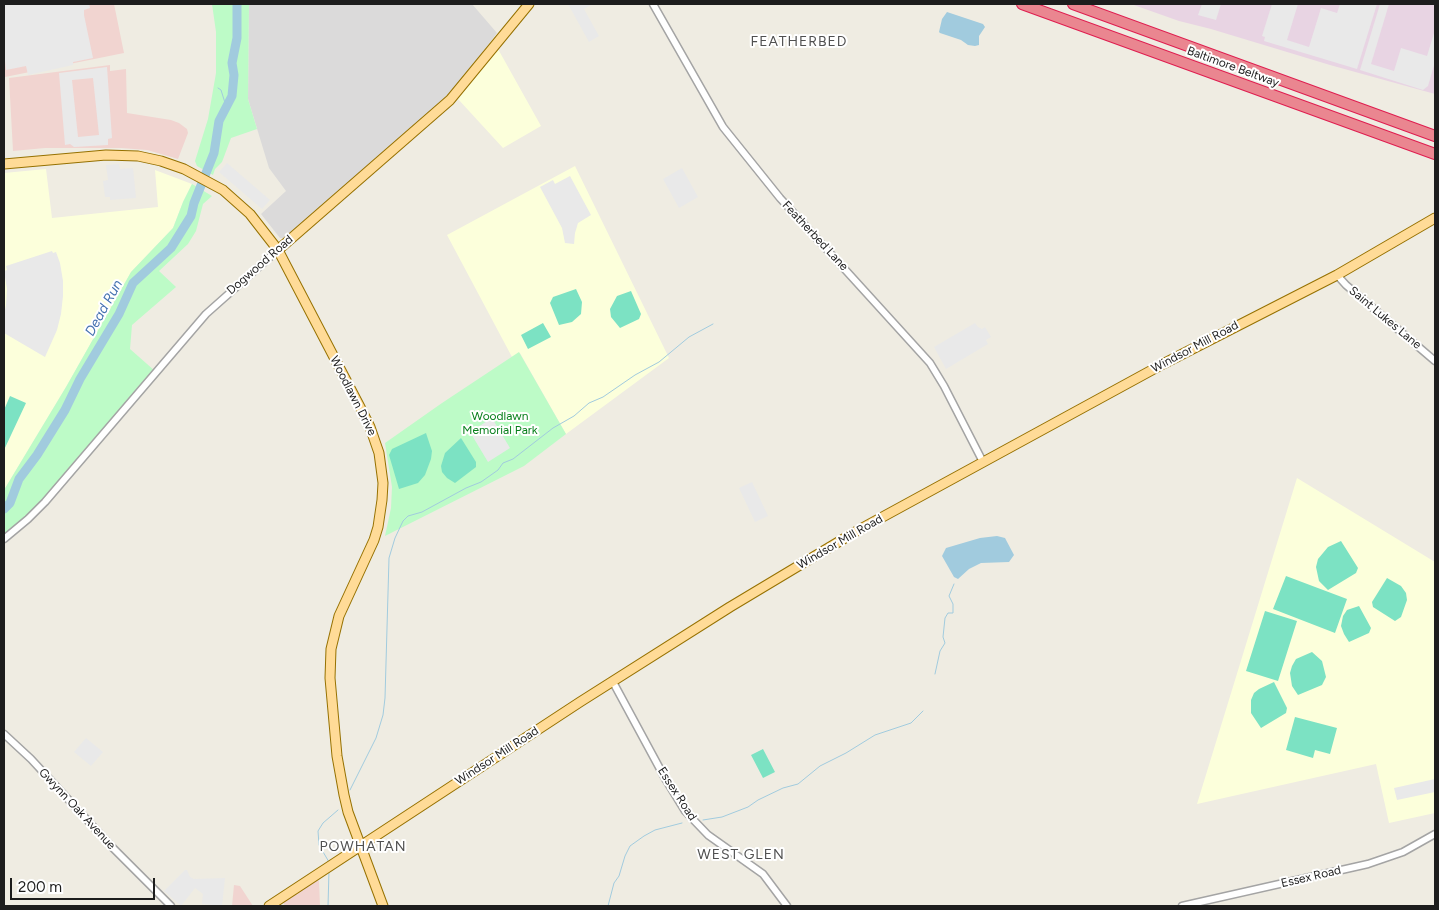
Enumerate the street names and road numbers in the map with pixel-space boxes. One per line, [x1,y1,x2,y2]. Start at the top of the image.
street label: Baltimore Beltway [1185,44,1281,90]
street label: Featherbed Lane [779,198,851,274]
street label: Dogwood Road [224,232,296,298]
street label: Saint Lukes Lane [1346,284,1424,352]
street label: Windsor Mill Road [1149,318,1241,376]
street label: Woodlawn Drive [327,354,379,438]
street label: Windsor Mill Road [795,512,885,572]
street label: Windsor Mill Road [453,724,541,788]
street label: Essex Road [654,764,700,824]
street label: Gwynn Oak Avenue [36,765,118,853]
street label: Essex Road [1280,863,1342,891]

